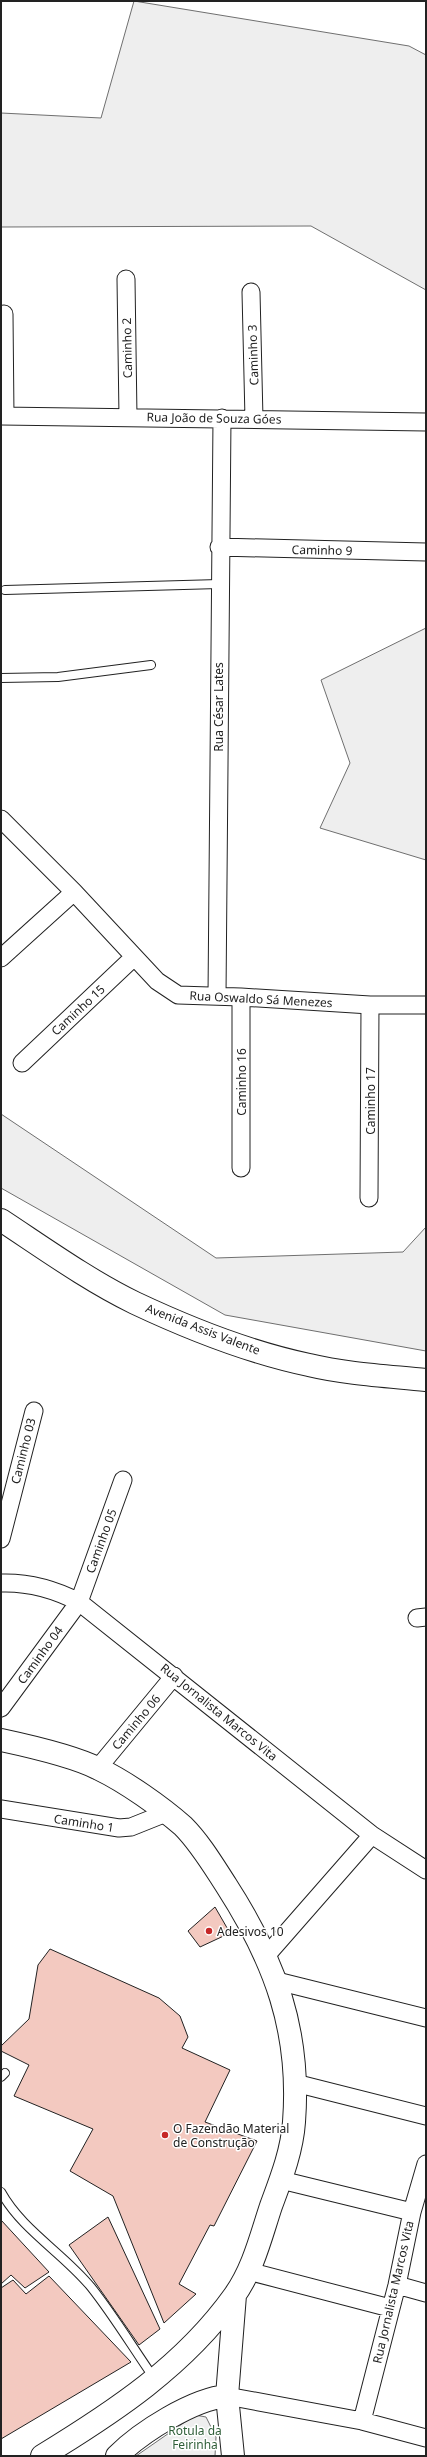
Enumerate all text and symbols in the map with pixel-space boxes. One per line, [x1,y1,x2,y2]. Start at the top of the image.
street label: Caminho 2 [118,317,136,379]
street label: Caminho 3 [243,324,263,386]
street label: Rua João de Souza Góes [146,408,282,428]
street label: Caminho 9 [291,541,353,559]
street label: Rua César Lates [210,662,227,752]
street label: Caminho 15 [47,981,109,1039]
street label: Rua Oswaldo Sá Menezes [189,987,333,1011]
street label: Caminho 16 [233,1048,250,1116]
street label: Caminho 17 [362,1067,379,1135]
street label: Avenida Assis Valente [143,1299,263,1359]
street label: Caminho 03 [7,1416,39,1486]
street label: Caminho 05 [81,1506,121,1576]
street label: Caminho 04 [13,1623,67,1687]
street label: Rua Jornalista Marcos Vita [157,1659,281,1765]
street label: Caminho 06 [108,1691,164,1753]
street label: Caminho 1 [53,1810,115,1836]
place label: Adesivos 10 [217,1923,284,1940]
marker: Adesivos 10 [204,1926,214,1936]
place label: O Fazendão Material de Construção [173,2120,289,2151]
marker: O Fazendão Material de Construção [160,2130,170,2140]
street label: Rua Jornalista Marcos Vita [368,2219,418,2365]
park label: Rotula da Feirinha [168,2422,222,2453]

